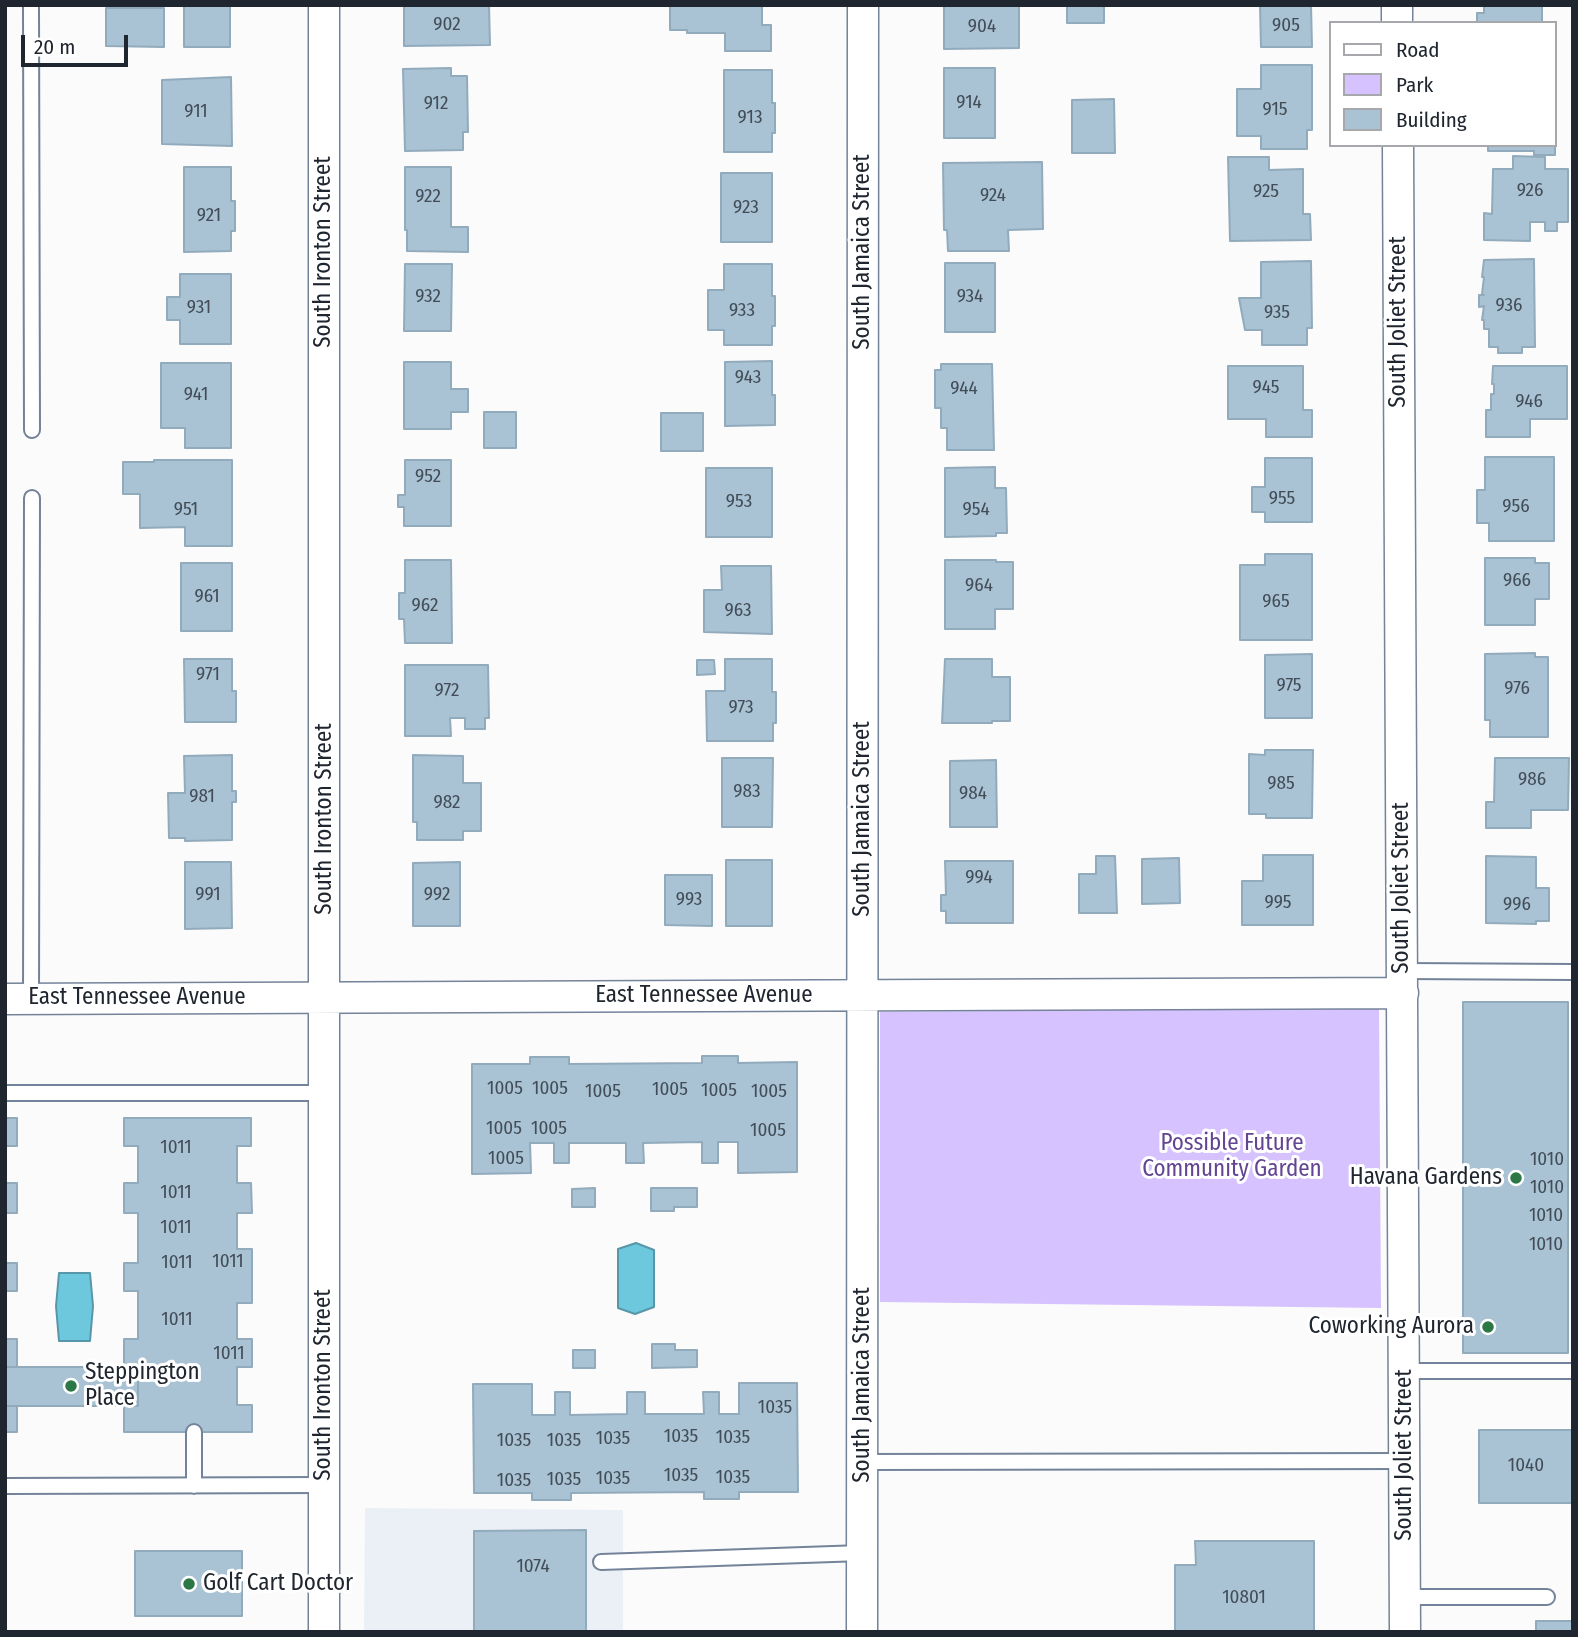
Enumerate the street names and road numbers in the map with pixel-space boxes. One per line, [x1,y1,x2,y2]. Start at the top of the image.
street label: South Jamaica Street [849,154,877,350]
street label: South Ironton Street [310,156,338,348]
street label: South Joliet Street [1385,236,1413,408]
street label: South Jamaica Street [849,721,877,917]
street label: South Ironton Street [311,723,339,915]
street label: South Joliet Street [1388,802,1416,974]
street label: East Tennessee Avenue [595,982,813,1010]
street label: East Tennessee Avenue [28,984,246,1012]
street label: South Jamaica Street [849,1287,877,1483]
street label: South Ironton Street [310,1289,338,1481]
street label: South Joliet Street [1391,1369,1419,1541]

